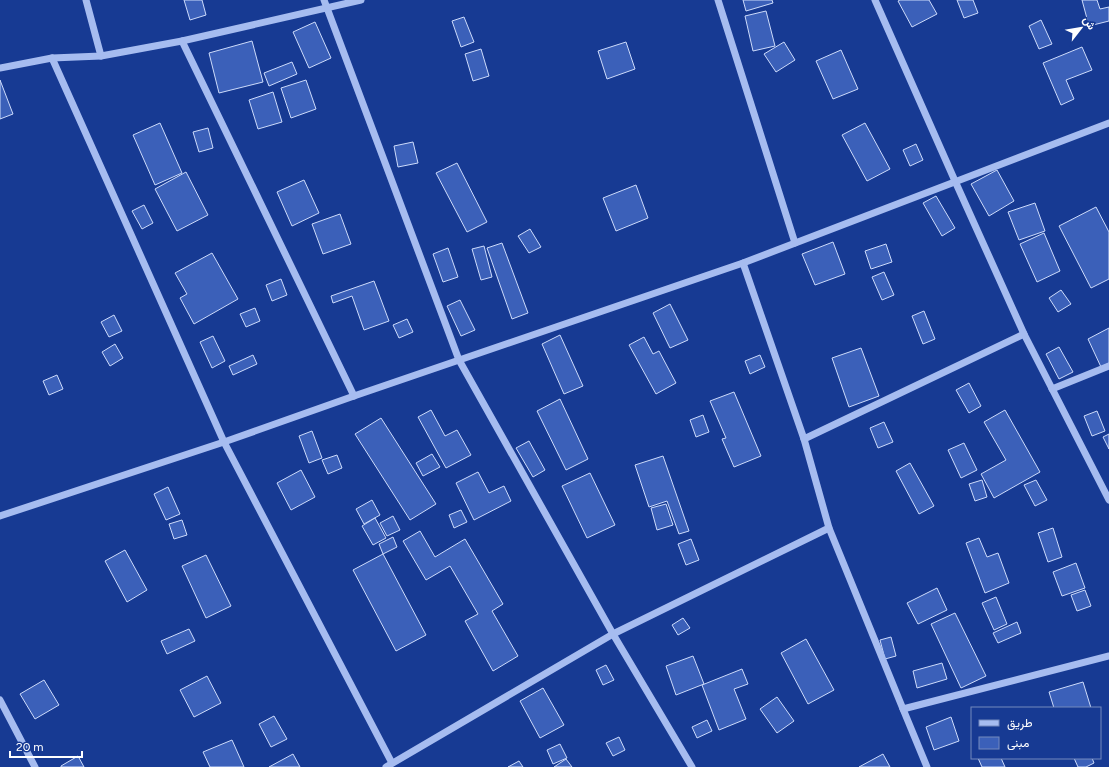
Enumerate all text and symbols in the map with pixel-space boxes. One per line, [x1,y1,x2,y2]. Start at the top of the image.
north arrow [1061,8,1101,48]
text: ش [1080,14,1098,32]
legend [971,707,1101,759]
text: طريق [1007,716,1033,731]
scale bar [10,733,82,759]
text: مبنى [1007,736,1029,751]
text: 20 m [16,740,44,754]

